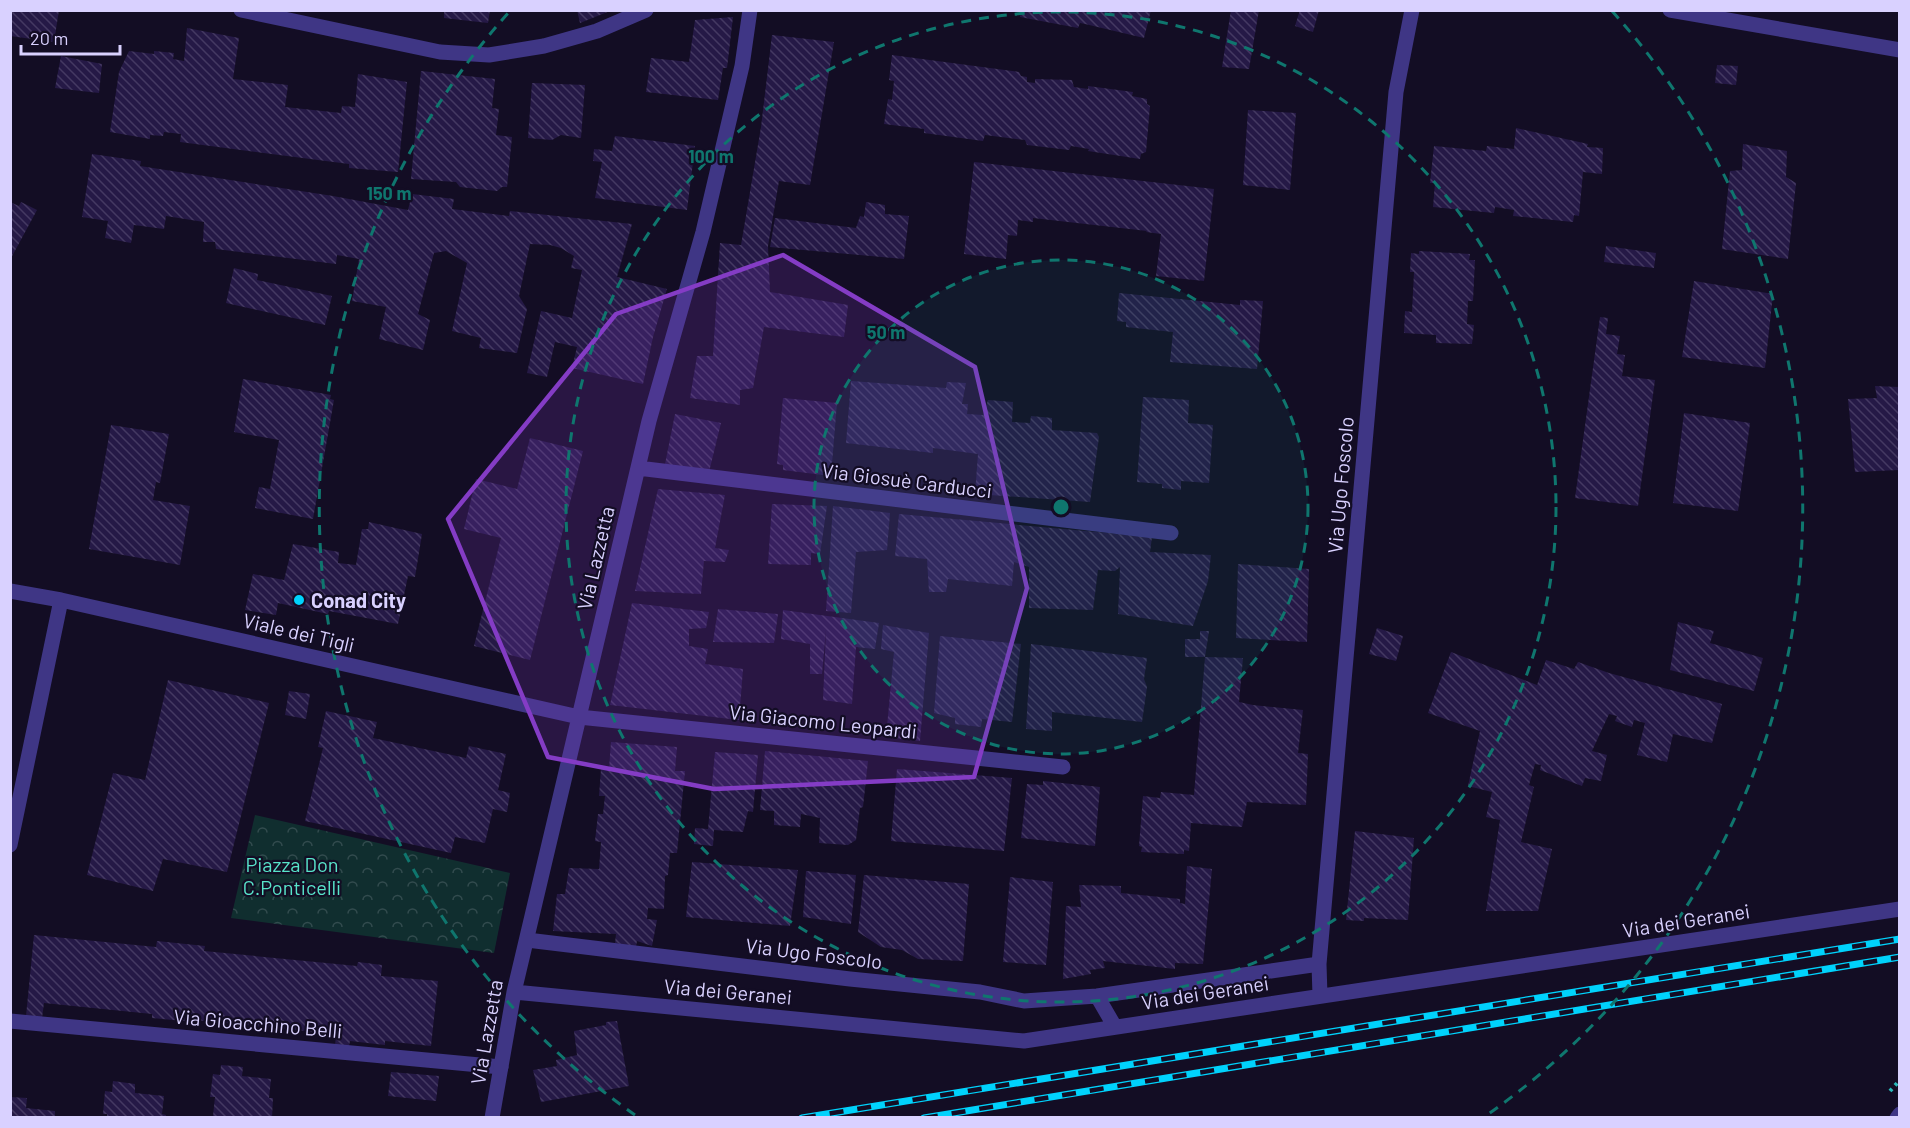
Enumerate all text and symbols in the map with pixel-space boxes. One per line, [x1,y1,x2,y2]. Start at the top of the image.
scale bar [21,18,120,56]
text: 20 m [30,27,68,49]
text: 100 m [688,145,734,167]
text: 150 m [367,182,411,204]
text: 50 m [867,321,905,343]
street label: Via Ugo Foscolo [1322,415,1358,555]
street label: Via Giosuè Carducci [821,458,993,502]
centre of rings [1051,497,1071,517]
street label: Via Lazzetta [571,504,619,612]
place label: Conad City [311,588,406,612]
marker: Conad City [292,593,306,607]
street label: Viale dei Tigli [241,608,357,656]
street label: Via Giacomo Leopardi [728,699,918,743]
park label: Piazza Don C.Ponticelli [243,852,341,899]
street label: Via dei Geranei [1621,898,1751,942]
street label: Via Ugo Foscolo [744,933,884,973]
street label: Via dei Geranei [1140,970,1270,1014]
street label: Via dei Geranei [663,973,793,1009]
street label: Via Lazzetta [465,978,507,1086]
street label: Via Gioacchino Belli [173,1004,343,1042]

